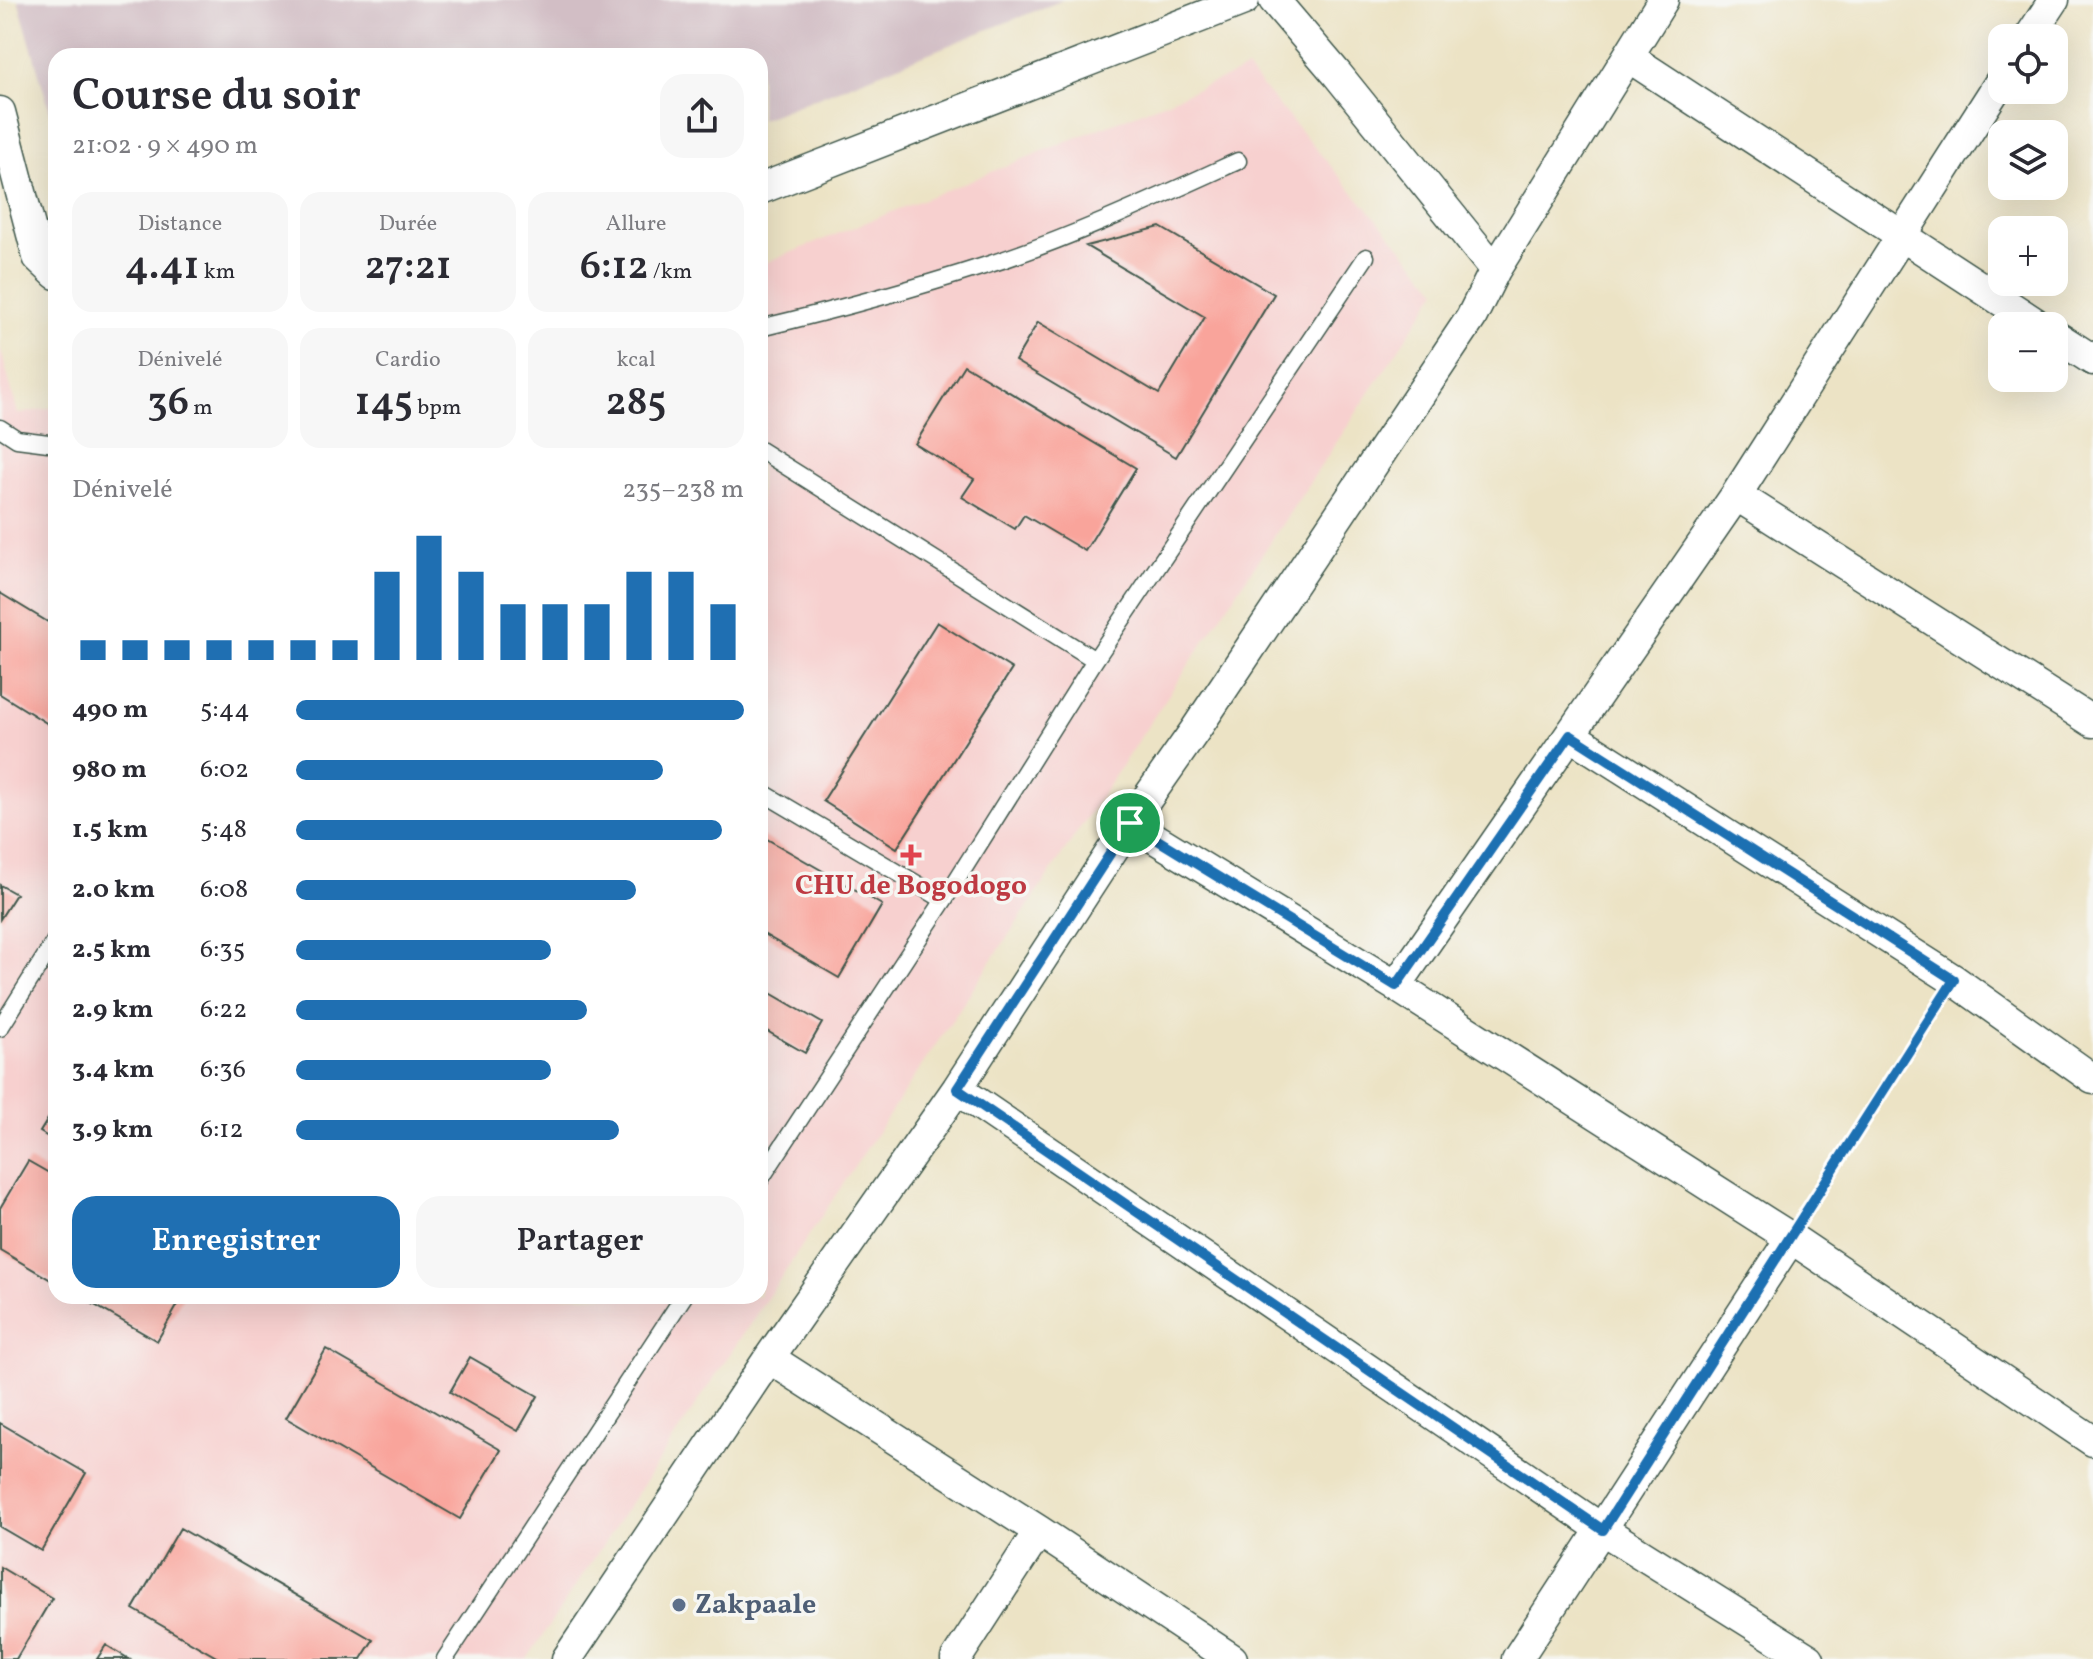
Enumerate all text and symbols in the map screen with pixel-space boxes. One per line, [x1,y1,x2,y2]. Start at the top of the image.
map controls [1988,24,2068,392]
button: locate [1988,24,2068,104]
text: Course du soir [72,67,361,128]
button: share [660,74,744,158]
button: layers [1988,120,2068,200]
text: 21:02 · 9 × 490 m [72,128,258,164]
text: Distance [138,209,222,240]
text: Durée [379,209,437,240]
text: Allure [606,209,666,240]
button: + [1988,216,2068,296]
text: 4.41 [125,240,199,296]
text: 27:21 [364,240,452,296]
text: 6:12 [580,240,648,296]
text: km [199,257,235,288]
text: /km [648,257,692,288]
button: − [1988,312,2068,392]
text: Dénivelé [137,345,223,376]
text: Cardio [375,345,441,376]
text: kcal [616,345,656,376]
text: 36 [147,376,189,432]
text: 145 [355,376,413,432]
text: 285 [606,376,666,432]
text: m [189,393,213,424]
text: bpm [413,393,461,424]
text: Dénivelé [72,472,173,508]
text: 235–238 m [622,472,744,508]
text: 490 m [72,692,148,728]
text: 5:44 [200,692,250,728]
text: 980 m [72,752,147,788]
text: 6:02 [200,752,249,788]
pin [1096,789,1164,857]
icon: arrive [1108,801,1152,845]
text: 1.5 km [72,812,148,848]
text: 5:48 [200,812,247,848]
marker: CHU de Bogodogo [900,844,922,866]
place label: CHU de Bogodogo [795,867,1027,906]
text: 2.0 km [72,872,155,908]
text: 6:08 [200,872,248,908]
text: 2.5 km [72,932,151,968]
text: 6:35 [200,932,245,968]
text: 2.9 km [72,992,153,1028]
text: 6:22 [200,992,247,1028]
text: 3.4 km [72,1052,155,1088]
text: 6:36 [200,1052,246,1088]
text: 3.9 km [72,1112,153,1148]
text: 6:12 [200,1112,243,1148]
button: Enregistrer [72,1196,400,1288]
button: Partager [416,1196,744,1288]
place label: Zakpaale [695,1586,816,1625]
marker: Zakpaale [670,1596,688,1614]

